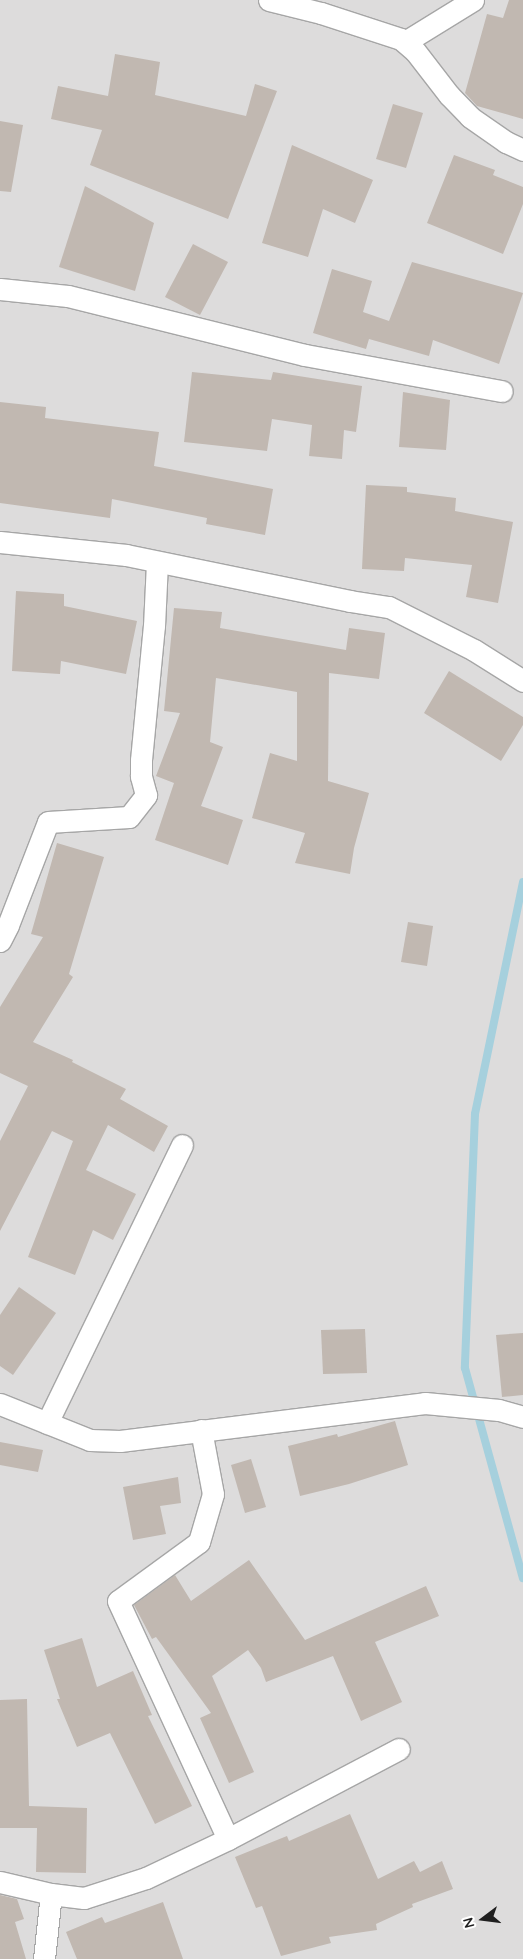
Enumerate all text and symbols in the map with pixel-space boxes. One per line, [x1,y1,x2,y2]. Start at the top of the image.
north arrow [458,1894,508,1944]
text: N [458,1916,479,1930]

